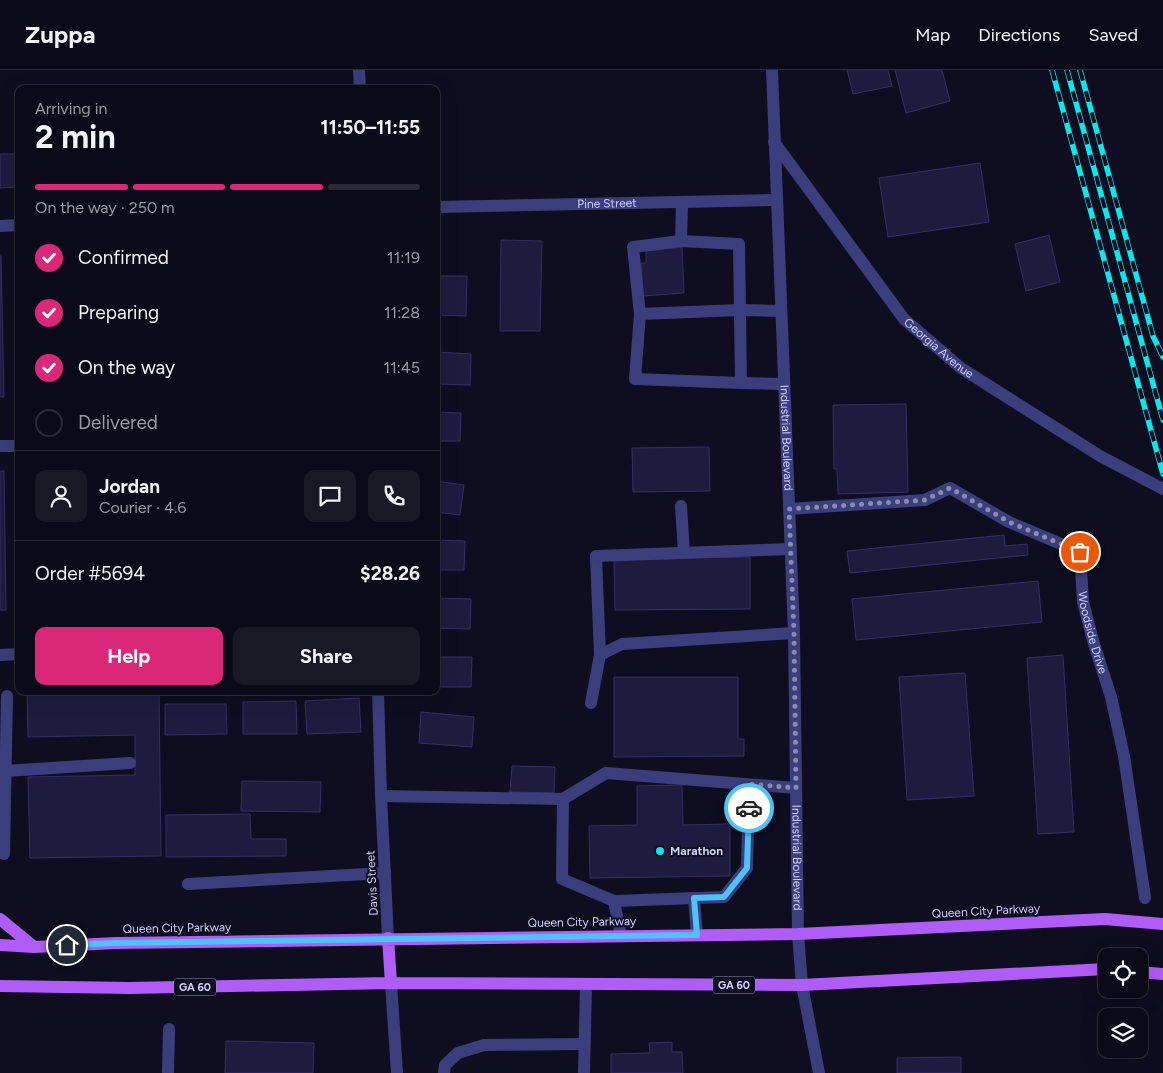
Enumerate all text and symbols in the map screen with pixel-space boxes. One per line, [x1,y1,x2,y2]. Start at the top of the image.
text: Zuppa [25,20,95,49]
text: Map [915,24,950,46]
text: Directions [978,24,1060,46]
text: Saved [1088,24,1138,46]
text: Arriving in [35,99,107,118]
text: 11:50–11:55 [321,116,420,139]
text: 2 min [35,118,116,156]
street label: Pine Street [577,196,637,211]
text: On the way · 250 m [35,198,175,217]
icon: check [35,244,63,272]
text: Confirmed [78,246,169,269]
text: 11:19 [387,248,420,267]
icon: check [35,299,63,327]
text: Preparing [78,301,159,324]
text: 11:28 [384,303,420,322]
street label: Georgia Avenue [901,315,976,381]
icon: check [35,354,63,382]
text: On the way [78,356,175,379]
text: 11:45 [384,358,420,377]
street label: Industrial Boulevard [777,385,795,491]
text: Delivered [78,411,158,434]
button: person [35,470,87,522]
button: chat [304,470,356,522]
button: phone [368,470,420,522]
text: Jordan [99,475,160,498]
text: Courier · 4.6 [99,498,186,517]
pin [1059,531,1101,573]
icon: bag [1066,538,1094,566]
text: Order #5694 [35,562,145,585]
text: $28.26 [360,562,420,585]
street label: Woodside Drive [1075,591,1110,676]
button: Help [35,627,223,685]
button: Share [233,627,420,685]
courier [724,783,774,833]
icon: car [735,794,763,822]
street label: Industrial Boulevard [789,805,805,911]
place label: Marathon [670,844,723,858]
marker: Marathon [654,845,666,857]
street label: Davis Street [363,849,381,916]
street label: Queen City Parkway [931,901,1041,921]
street label: Queen City Parkway [528,914,637,930]
street label: Queen City Parkway [123,920,232,936]
pin [46,924,88,966]
icon: home [53,931,81,959]
map controls [1098,948,1148,1058]
button: locate [1098,948,1148,998]
road number: GA 60 [713,976,755,994]
road number: GA 60 [174,979,216,996]
button: layers [1098,1008,1148,1058]

